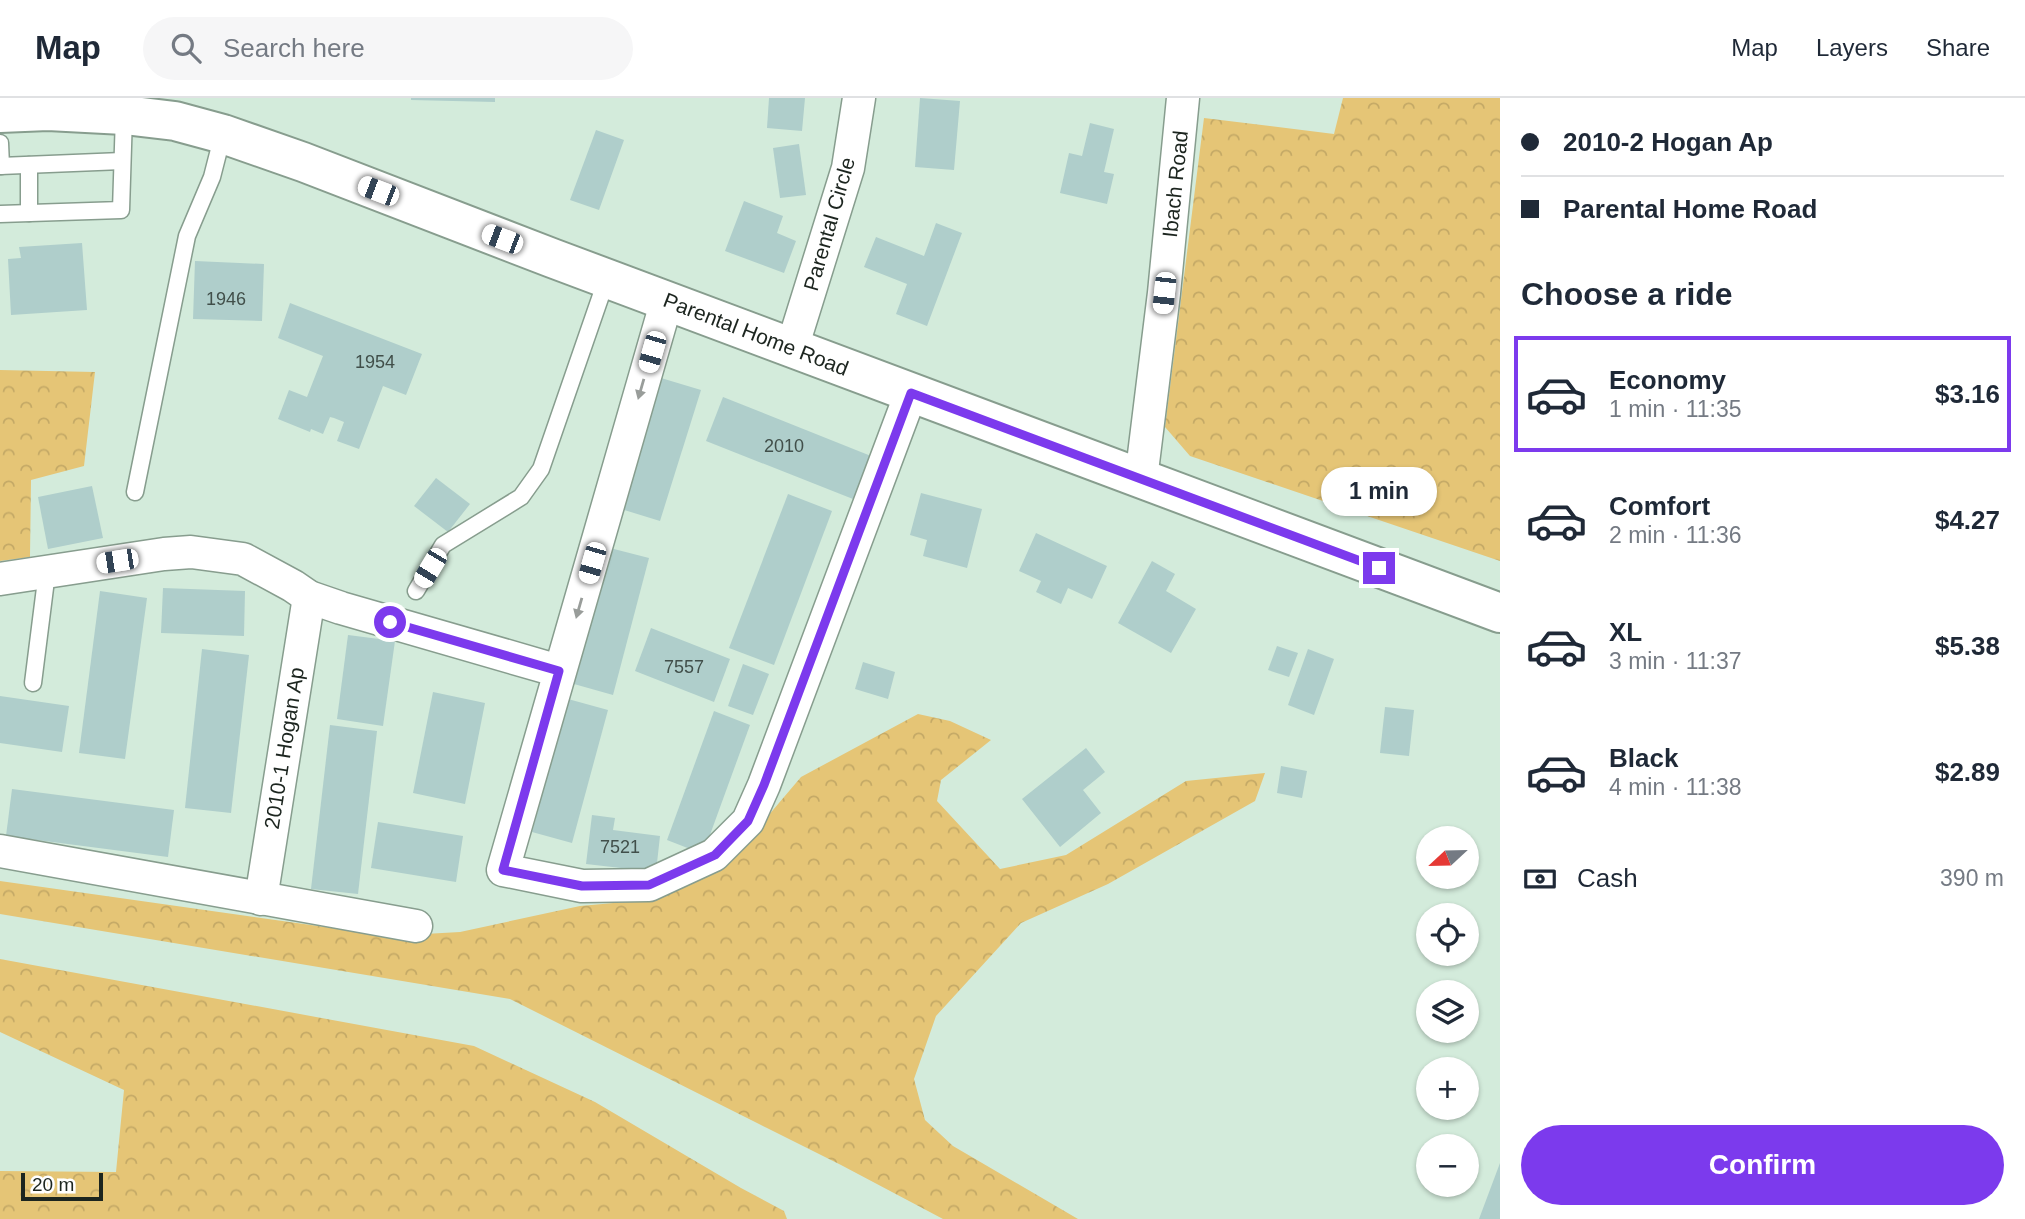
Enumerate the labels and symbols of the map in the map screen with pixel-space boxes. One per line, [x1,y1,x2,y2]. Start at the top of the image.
street label: Ibach Road [1158,129,1192,239]
street label: Parental Circle [799,155,859,293]
car [355,174,402,208]
car [479,222,526,256]
car [1152,271,1177,315]
street label: Parental Home Road [660,288,852,380]
house number: 1946 [206,289,246,309]
car [637,329,668,375]
house number: 1954 [355,352,395,372]
one-way arrow [636,379,646,400]
house number: 2010 [764,436,804,456]
callout: 1 min [1321,466,1437,516]
car [577,540,608,586]
car [411,545,450,591]
car [95,547,140,575]
route end [1363,552,1395,584]
one-way arrow [573,598,583,619]
route start [374,606,406,638]
house number: 7557 [664,657,704,677]
street label: 2010-1 Hogan Ap [260,665,308,831]
north arrow [1416,826,1479,889]
house number: 7521 [600,837,640,857]
scale bar [21,1170,103,1202]

